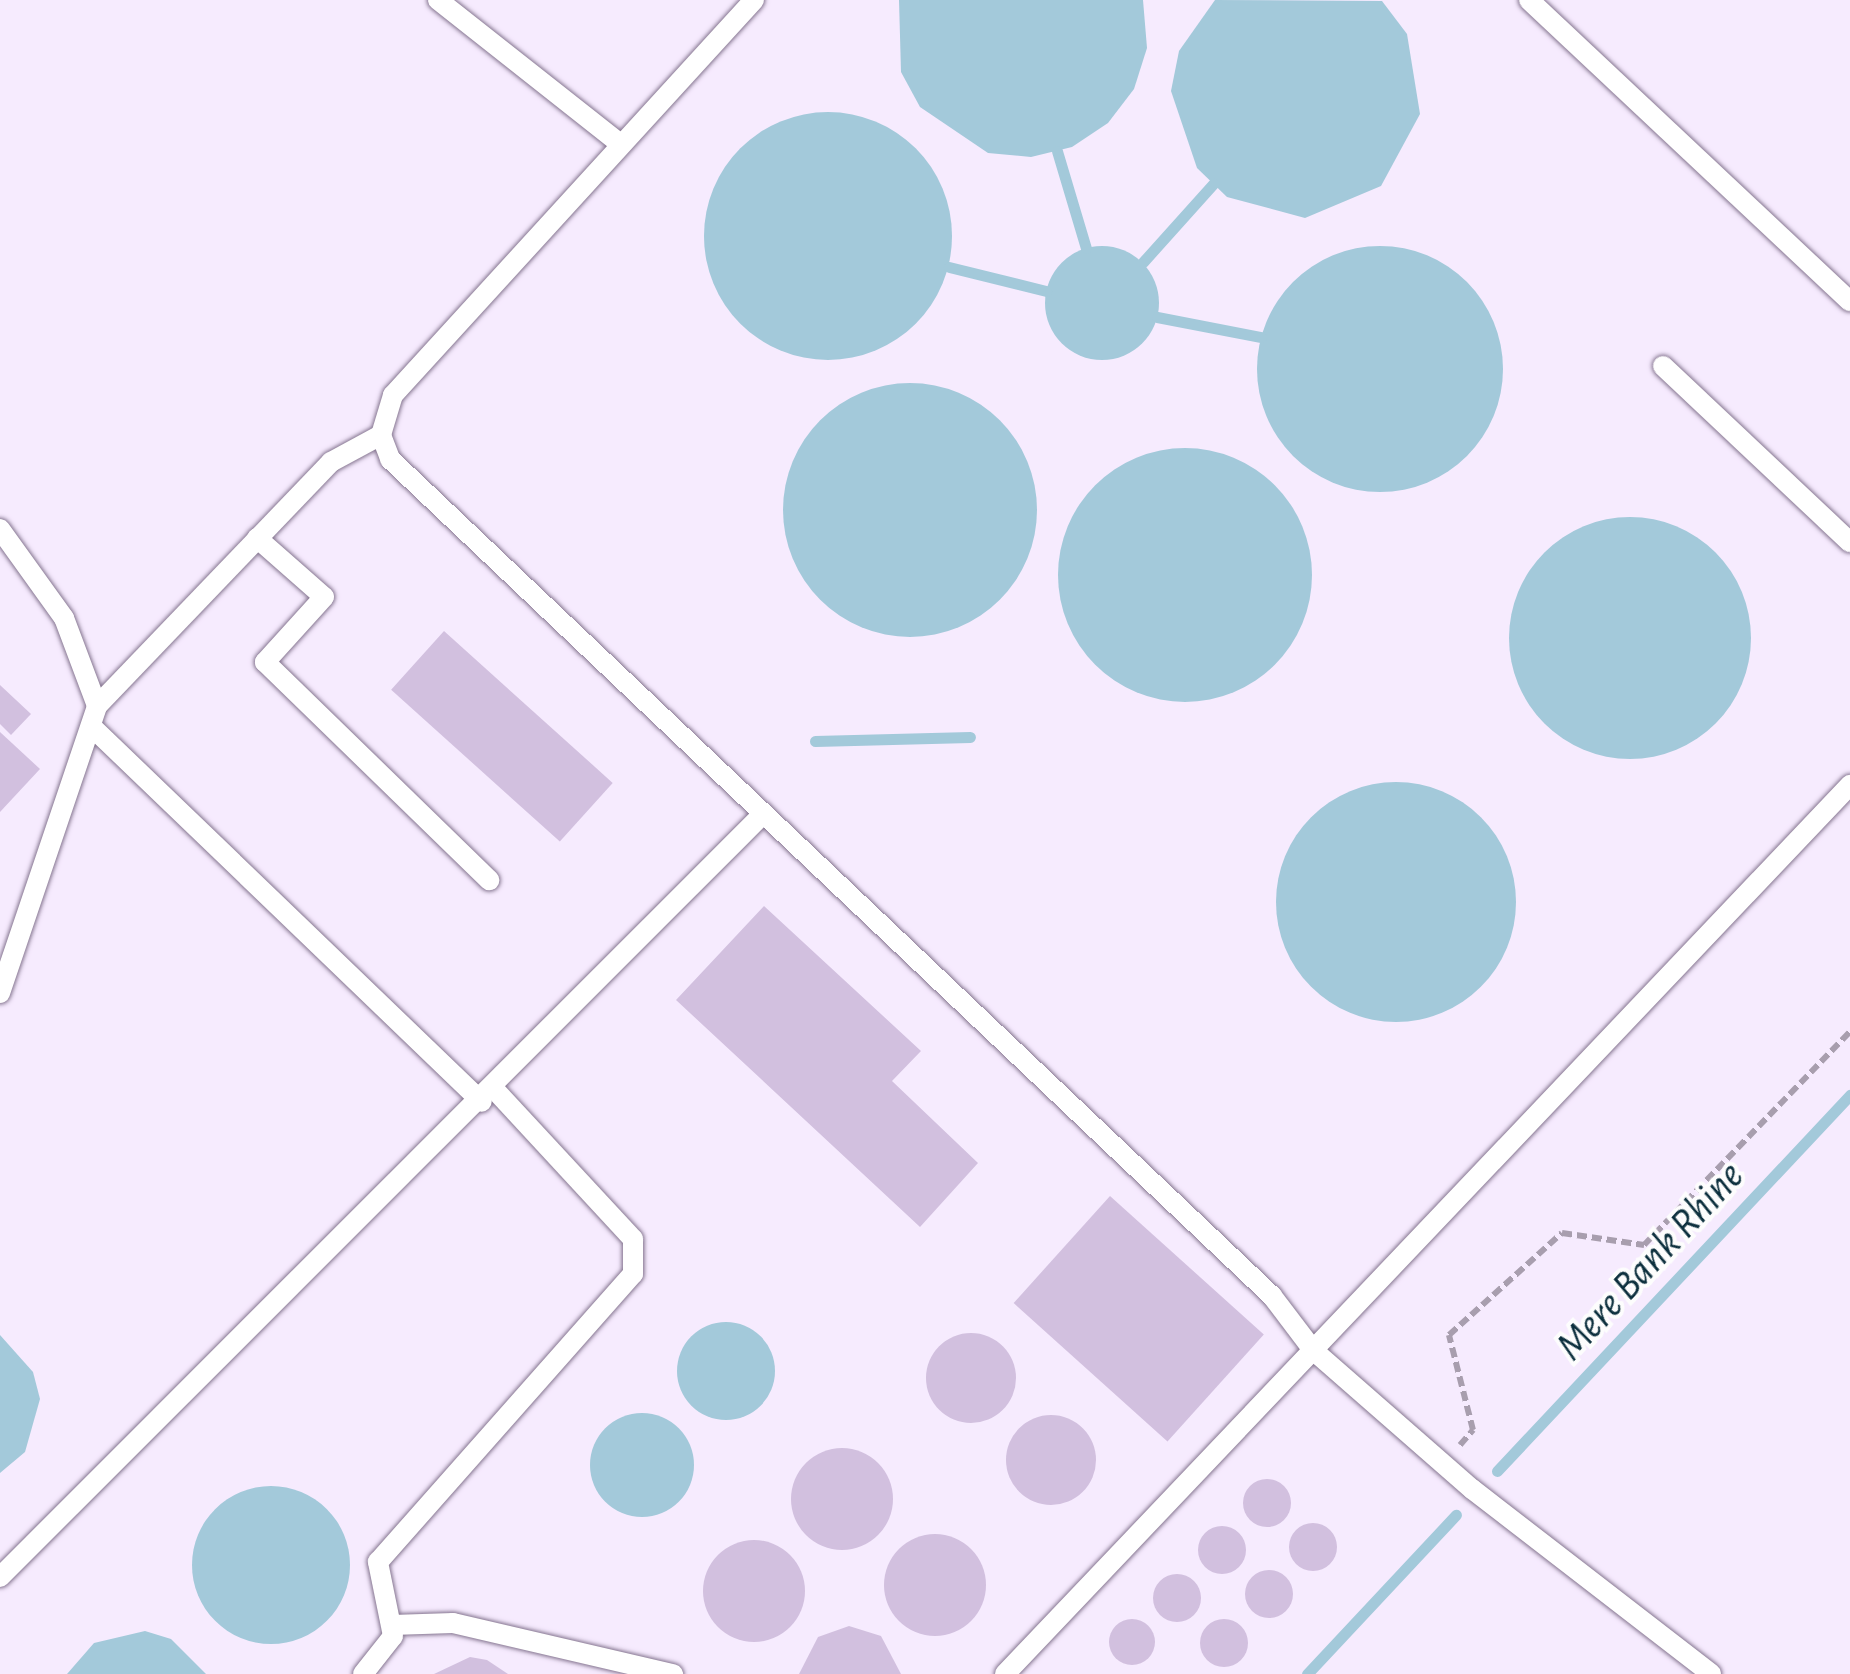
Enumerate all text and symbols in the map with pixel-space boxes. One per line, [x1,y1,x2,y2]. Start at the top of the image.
water label: Mere Bank Rhine [1545,1151,1755,1371]

